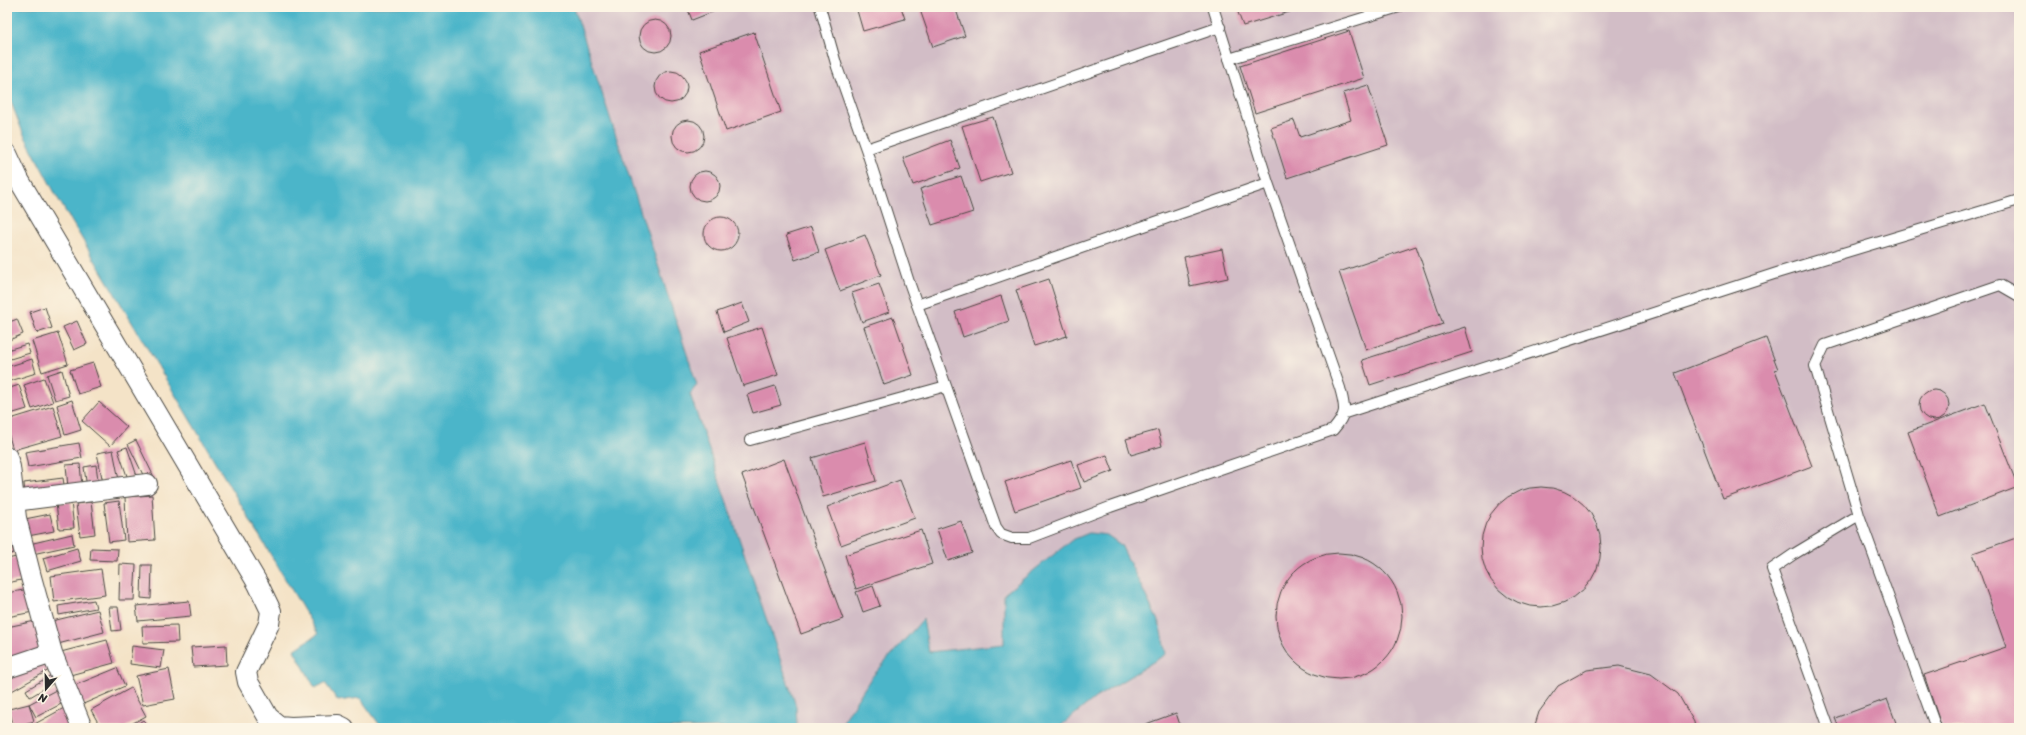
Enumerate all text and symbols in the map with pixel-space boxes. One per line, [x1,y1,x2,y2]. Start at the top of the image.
north arrow [26,669,66,709]
text: N [36,688,51,709]

